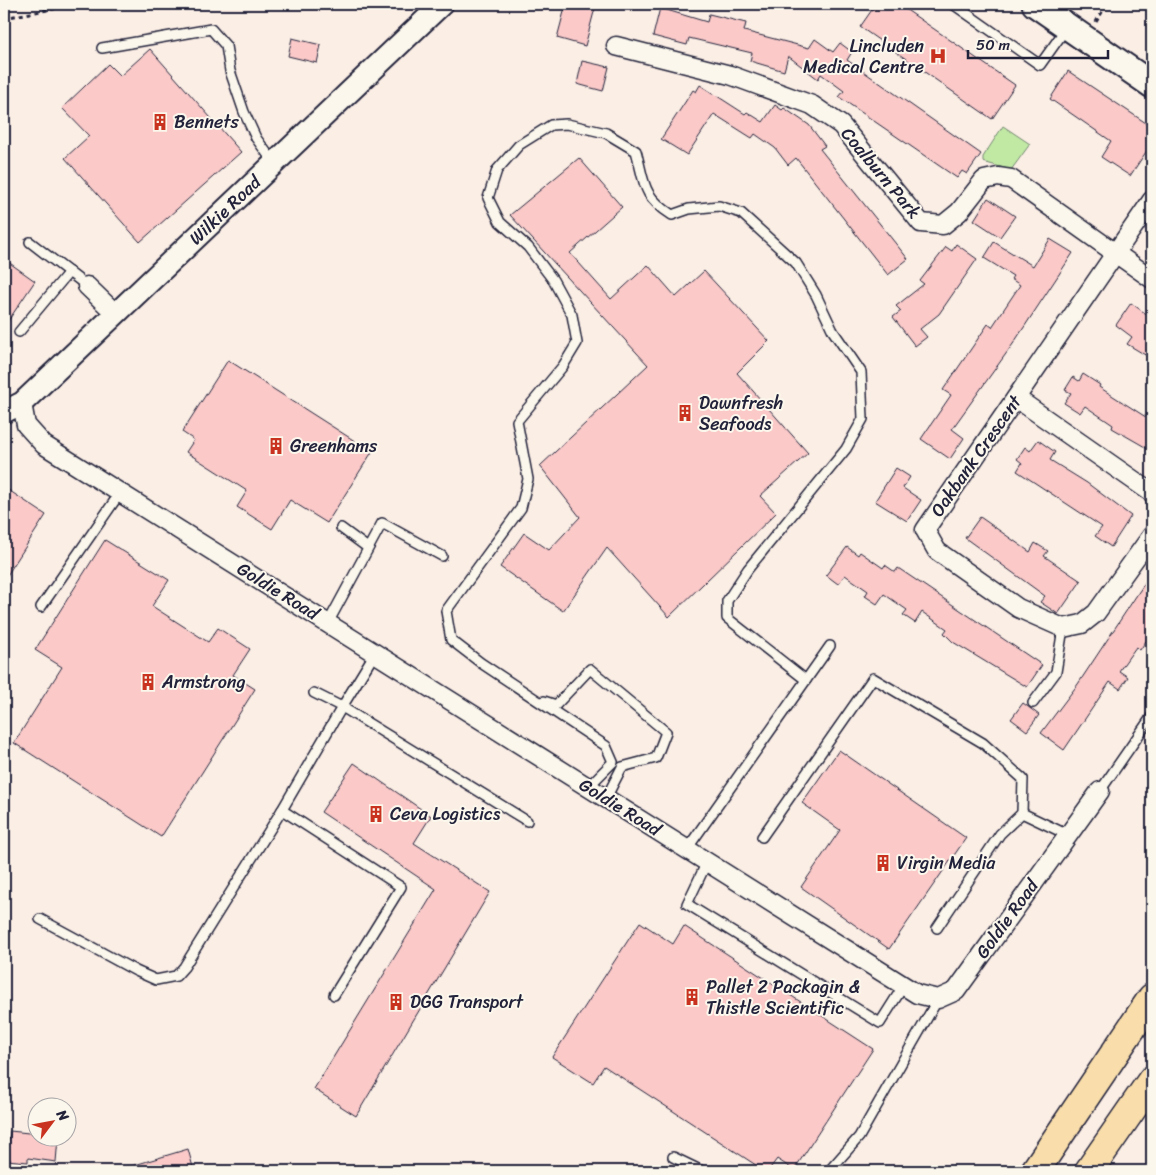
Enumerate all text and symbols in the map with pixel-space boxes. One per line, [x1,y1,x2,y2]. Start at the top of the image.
scale bar [968,28,1108,60]
place label: Lincluden Medical Centre [803,30,924,83]
text: 50 m [976,32,1011,58]
hospital icon: Lincluden Medical Centre [928,46,948,66]
place label: Bennets [174,106,240,138]
building icon: Bennets [150,112,170,132]
street label: Coalburn Park [833,120,929,226]
street label: Wilkie Road [181,166,270,253]
place label: Dawnfresh Seafoods [699,387,783,440]
street label: Oakbank Crescent [922,388,1030,524]
building icon: Dawnfresh Seafoods [675,403,695,423]
place label: Greenhams [290,430,378,462]
building icon: Greenhams [266,436,286,456]
street label: Goldie Road [231,553,327,630]
place label: Armstrong [161,666,246,698]
building icon: Armstrong [138,672,158,692]
street label: Goldie Road [573,769,669,846]
place label: Ceva Logistics [390,798,501,830]
building icon: Ceva Logistics [366,804,386,824]
place label: Virgin Media [897,847,996,879]
building icon: Virgin Media [873,853,893,873]
street label: Goldie Road [967,871,1048,966]
place label: Pallet 2 Packagin & Thistle Scientific [706,971,860,1024]
place label: DGG Transport [410,986,524,1018]
building icon: Pallet 2 Packagin & Thistle Scientific [682,987,702,1007]
building icon: DGG Transport [386,992,406,1012]
north arrow [28,1098,78,1148]
text: N [49,1104,76,1126]

